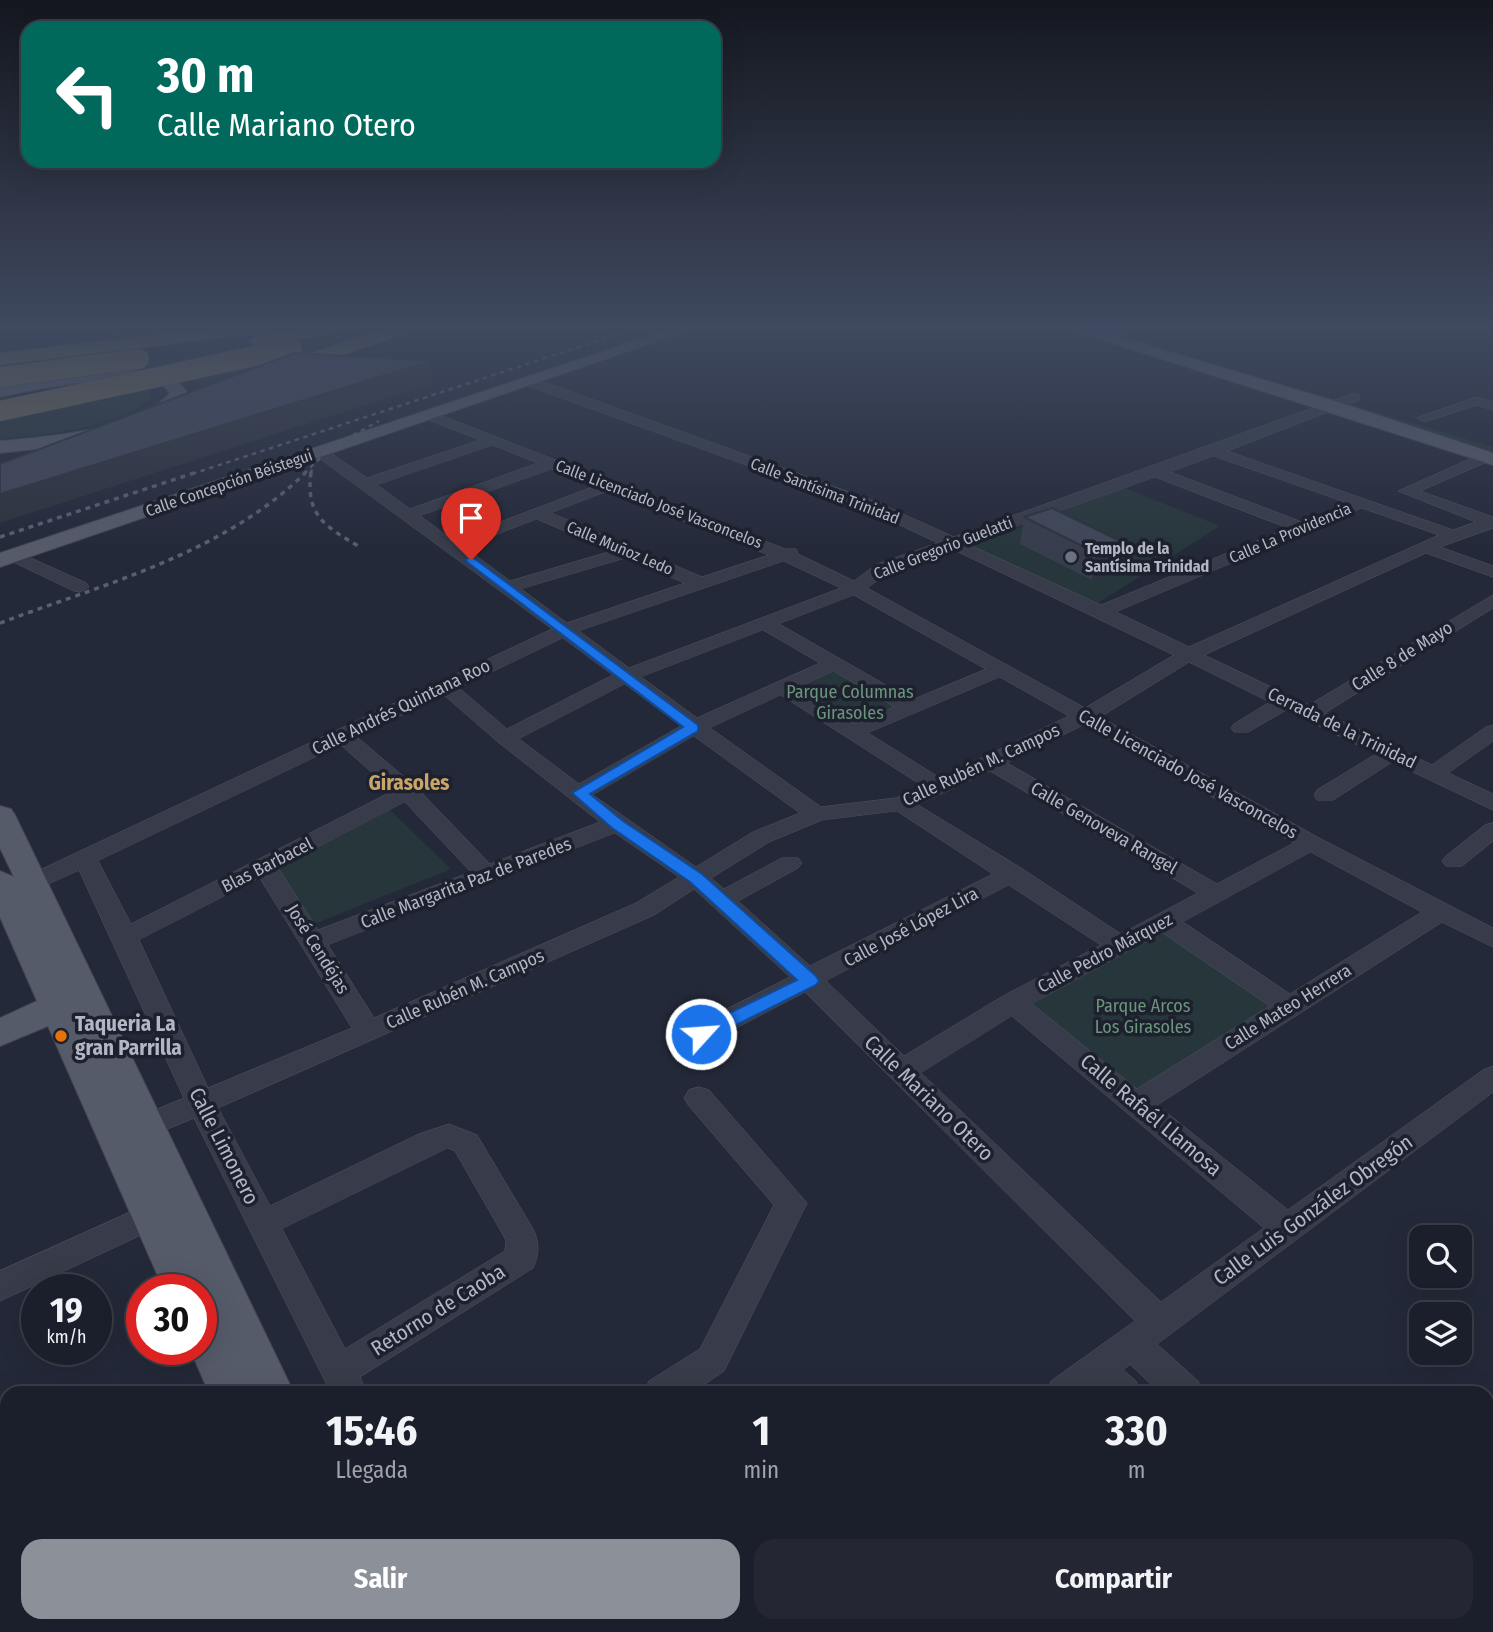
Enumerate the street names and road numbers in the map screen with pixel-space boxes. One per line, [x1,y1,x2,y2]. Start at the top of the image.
street label: Calle Concepción Béistegui [143,446,315,520]
street label: Calle Santísima Trinidad [748,454,902,528]
street label: Calle Licenciado José Vasconcelos [553,456,765,552]
street label: Calle La Providencia [1226,499,1354,567]
street label: Calle Gregorio Guelatti [871,513,1015,583]
street label: Calle Muñoz Ledo [564,517,676,579]
street label: Calle 8 de Mayo [1347,616,1457,696]
street label: Calle Andrés Quintana Roo [308,654,494,760]
street label: Cerrada de la Trinidad [1264,683,1420,773]
street label: Calle Licenciado José Vasconcelos [1075,704,1302,844]
street label: Calle Rubén M. Campos [899,719,1063,811]
street label: Calle Genoveva Rangel [1027,777,1181,879]
street label: Calle Margarita Paz de Paredes [358,832,575,933]
street label: Blas Barbacel [218,833,316,897]
street label: Calle José López Lira [840,882,982,972]
street label: José Cendéjas [282,900,354,998]
street label: Calle Pedro Márquez [1034,908,1176,998]
street label: Calle Rubén M. Campos [383,944,548,1034]
street label: Calle Mateo Herrera [1221,959,1356,1055]
street label: Calle Mariano Otero [859,1030,999,1166]
street label: Calle Rafaél Llamosa [1075,1048,1227,1182]
street label: Calle Limonero [183,1083,265,1209]
street label: Calle Luis González Obregón [1208,1129,1418,1291]
street label: Retorno de Caoba [366,1258,510,1362]

